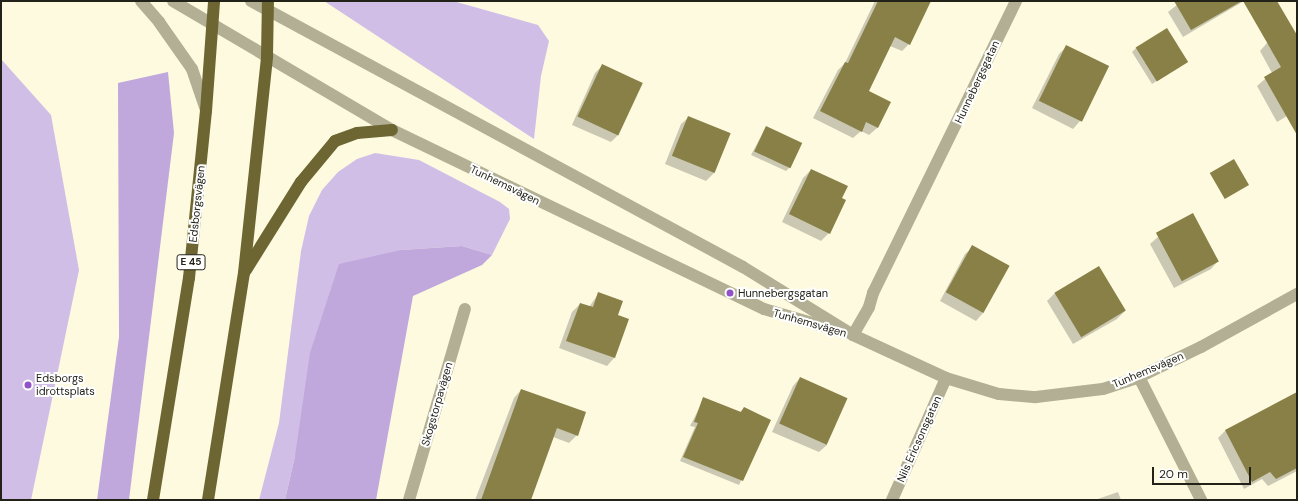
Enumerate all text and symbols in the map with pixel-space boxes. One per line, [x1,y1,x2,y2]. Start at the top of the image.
street label: Hunnebergsgatan [952,38,1002,126]
street label: Tunhemsvägen [468,162,542,208]
street label: Edsborgsvägen [186,165,208,243]
road number: E 45 [176,254,206,270]
place label: Hunnebergsgatan [738,286,828,300]
marker: Hunnebergsgatan [725,288,735,298]
street label: Tunhemsvägen [772,306,848,340]
street label: Tunhemsvägen [1111,349,1185,391]
street label: Skogstorpavägen [419,361,455,447]
place label: Edsborgs idrottsplats [36,372,95,398]
marker: Edsborgs idrottsplats [23,380,33,390]
street label: Nils Ericsonsgatan [894,394,944,484]
scale bar [1154,459,1253,485]
text: 20 m [1159,466,1188,482]

